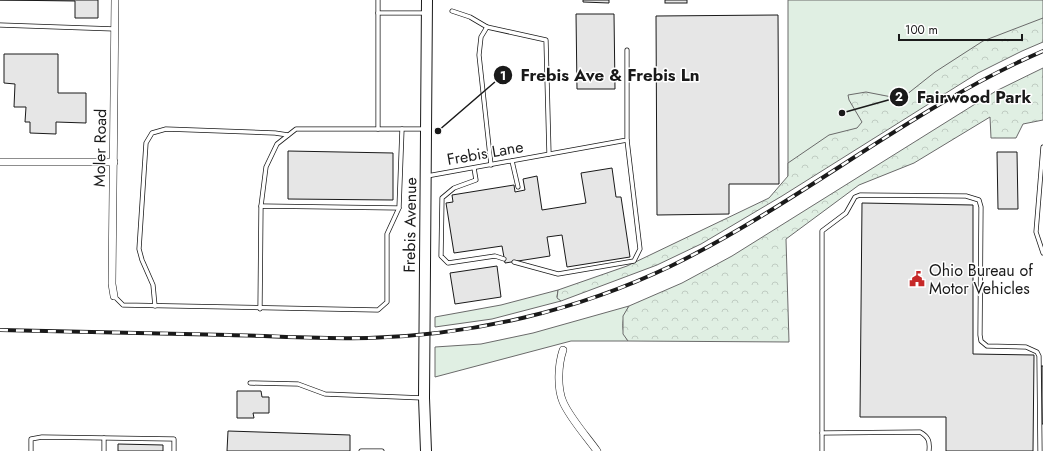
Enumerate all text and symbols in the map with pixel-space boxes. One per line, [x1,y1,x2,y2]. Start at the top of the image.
scale bar [899,16,1022,42]
text: 100 m [905,21,938,39]
callout: Frebis Ave & Frebis Ln [493,61,708,90]
text: Frebis Ave & Frebis Ln [521,63,699,87]
text: 1 [500,67,506,85]
callout: Fairwood Park [889,82,1039,111]
text: Fairwood Park [917,85,1031,109]
text: 2 [895,88,903,106]
street label: Moler Road [88,109,112,187]
street label: Frebis Lane [445,135,525,171]
street label: Frebis Avenue [398,177,422,273]
place label: Ohio Bureau of Motor Vehicles [929,259,1033,300]
public building icon: Ohio Bureau of Motor Vehicles [908,270,926,288]

